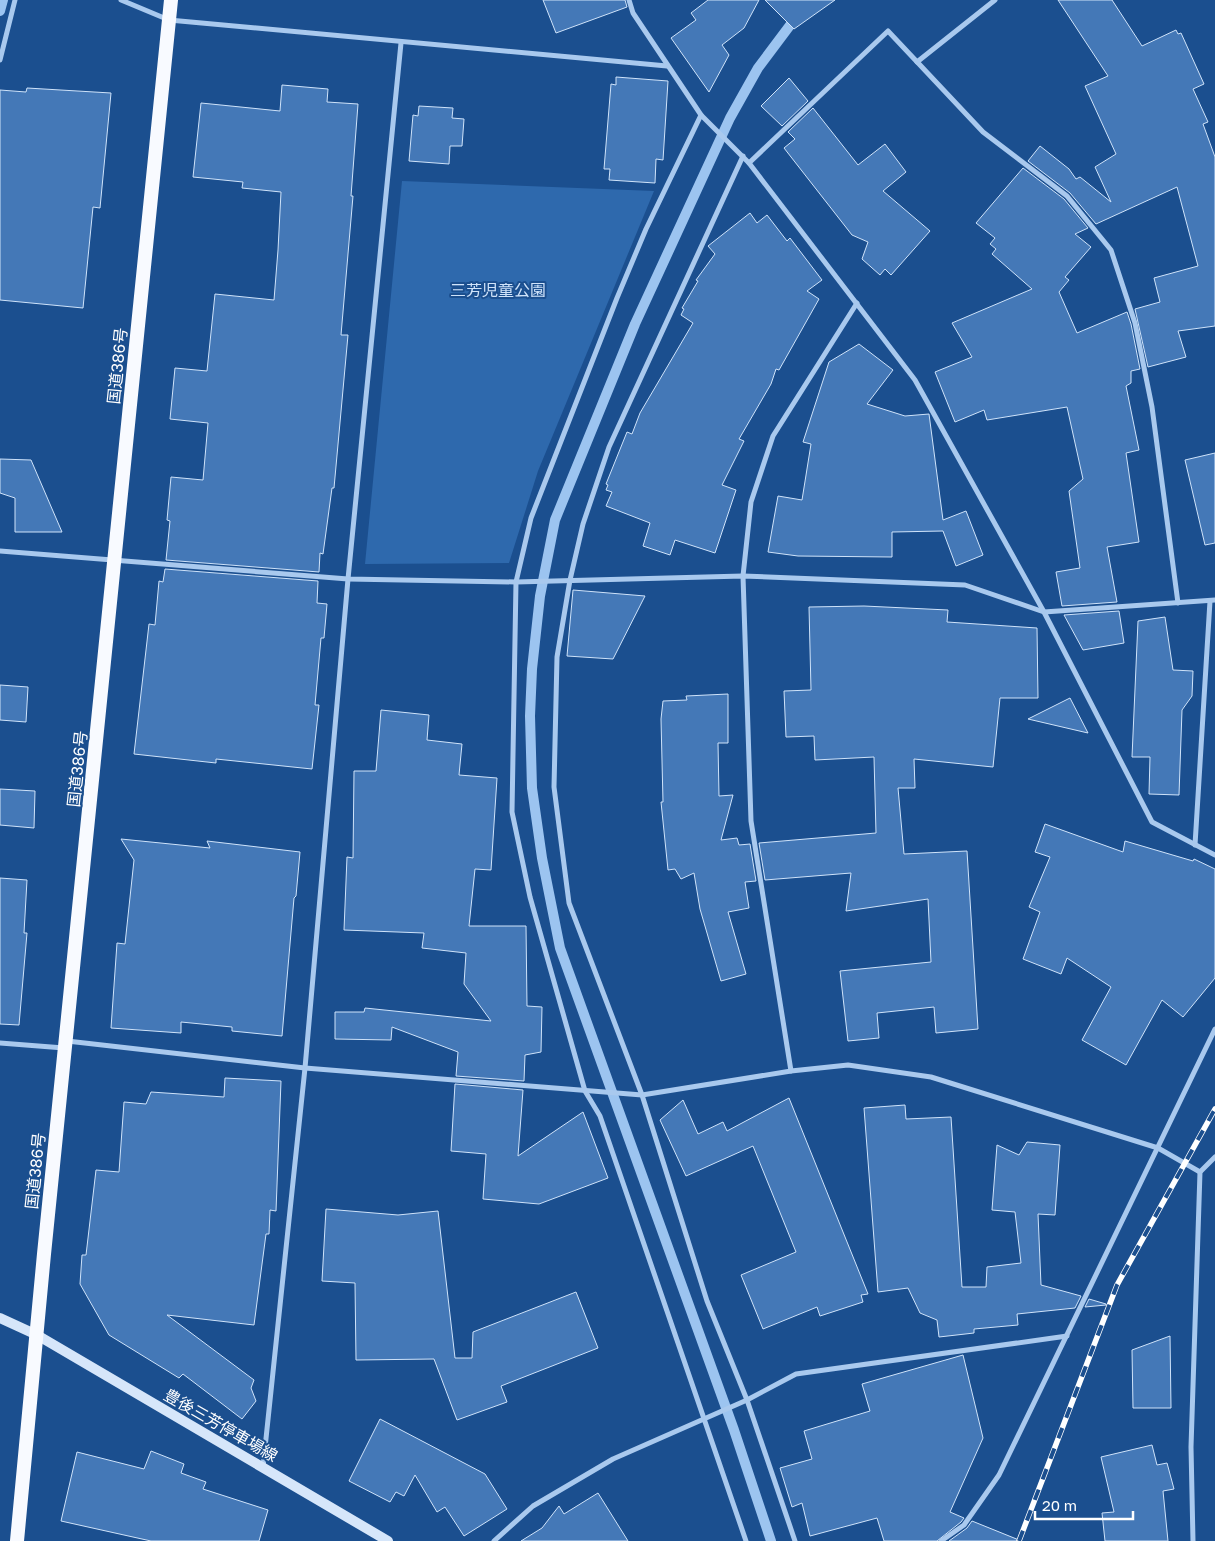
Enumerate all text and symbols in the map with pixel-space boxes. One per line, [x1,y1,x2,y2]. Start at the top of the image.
park label: 三芳児童公園 [450,280,546,300]
street label: 国道386号 [103,327,131,405]
street label: 国道386号 [63,730,91,808]
street label: 国道386号 [21,1132,49,1210]
street label: 豊後三芳停車場線 [161,1384,281,1466]
scale bar [1035,1488,1132,1520]
text: 20 m [1042,1496,1077,1514]

